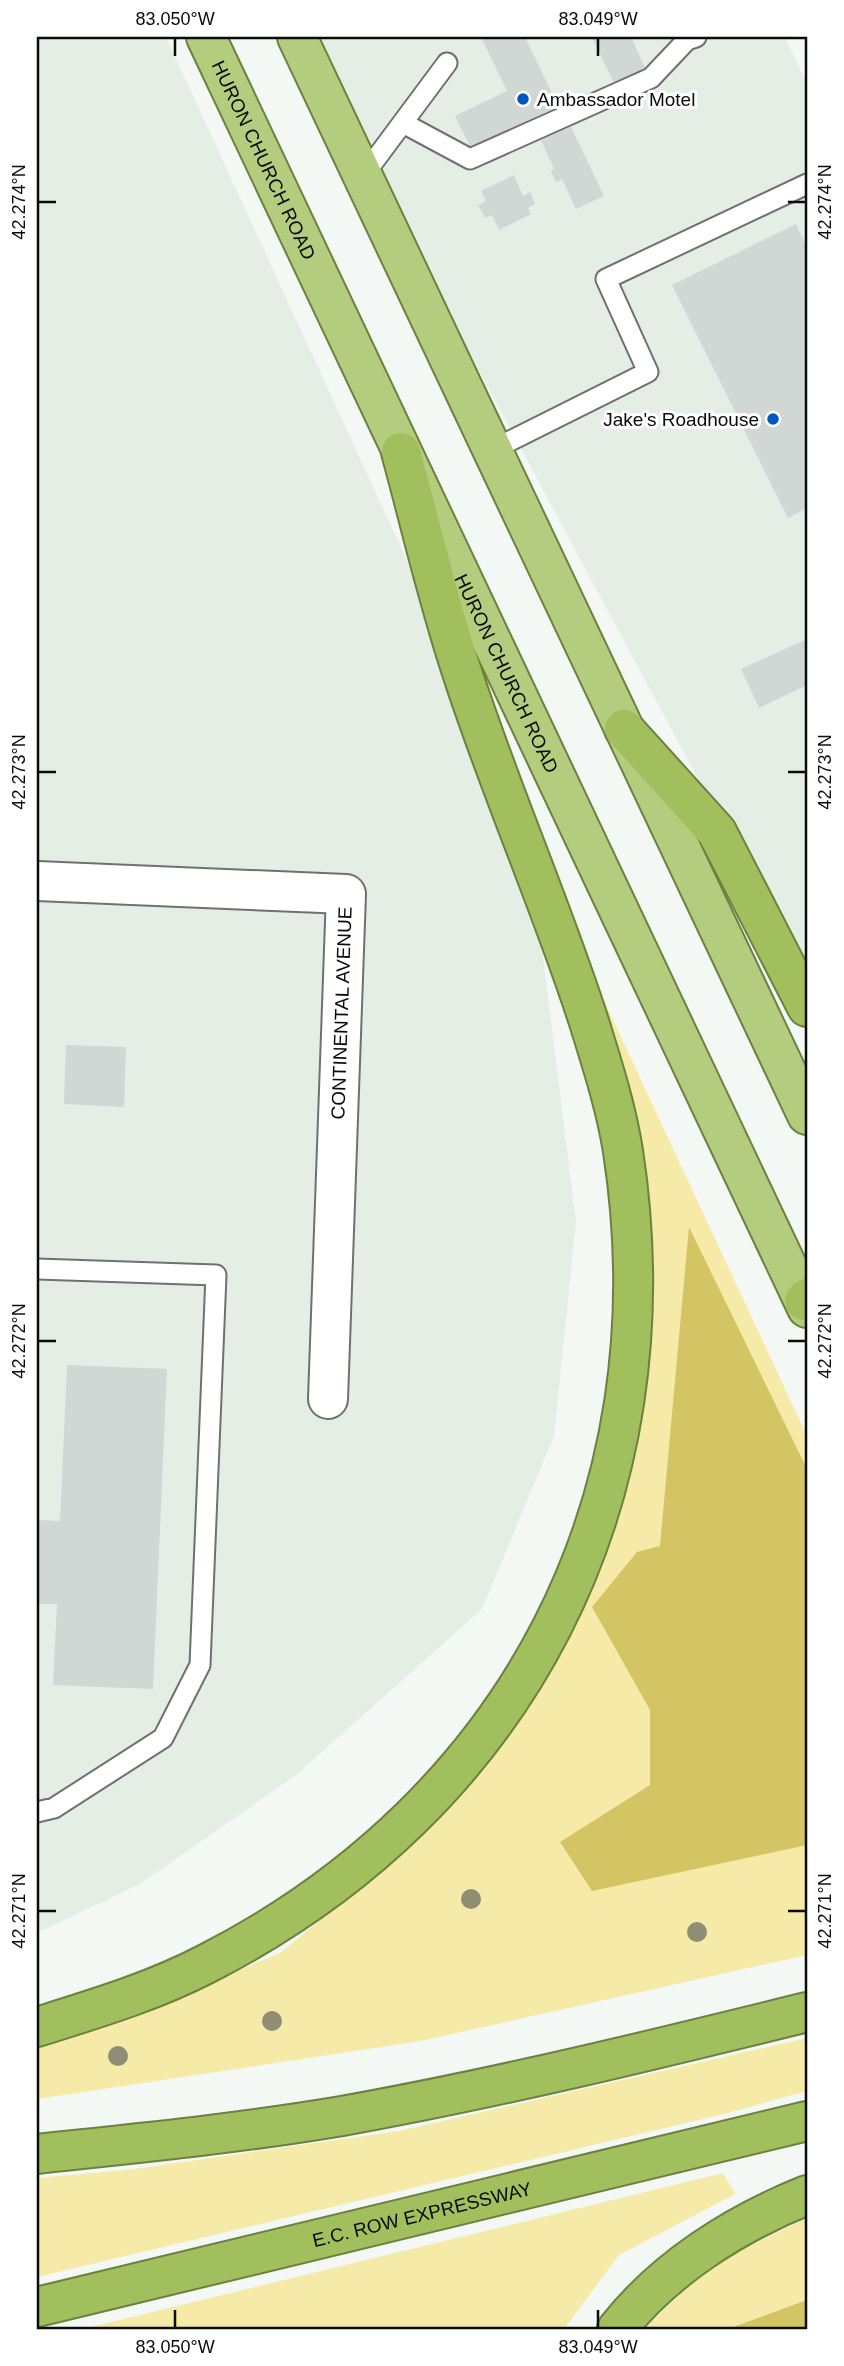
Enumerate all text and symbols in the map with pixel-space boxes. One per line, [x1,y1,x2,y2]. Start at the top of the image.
text: 83.050°W [135,9,215,29]
text: 83.049°W [558,9,638,29]
street label: HURON CHURCH ROAD [208,57,320,263]
place label: Ambassador Motel [537,89,695,110]
marker: Ambassador Motel [515,91,531,107]
text: 42.274°N [9,164,29,240]
text: 42.274°N [815,164,835,240]
place label: Jake's Roadhouse [603,409,759,430]
marker: Jake's Roadhouse [765,411,781,427]
street label: HURON CHURCH ROAD [450,571,562,777]
text: 42.273°N [9,734,29,810]
text: 42.273°N [815,734,835,810]
street label: CONTINENTAL AVENUE [327,906,356,1120]
text: 42.272°N [9,1303,29,1379]
text: 42.272°N [815,1303,835,1379]
text: 42.271°N [9,1873,29,1949]
text: 42.271°N [815,1873,835,1949]
street label: E.C. ROW EXPRESSWAY [310,2178,534,2251]
text: 83.050°W [135,2337,215,2357]
text: 83.049°W [558,2337,638,2357]

